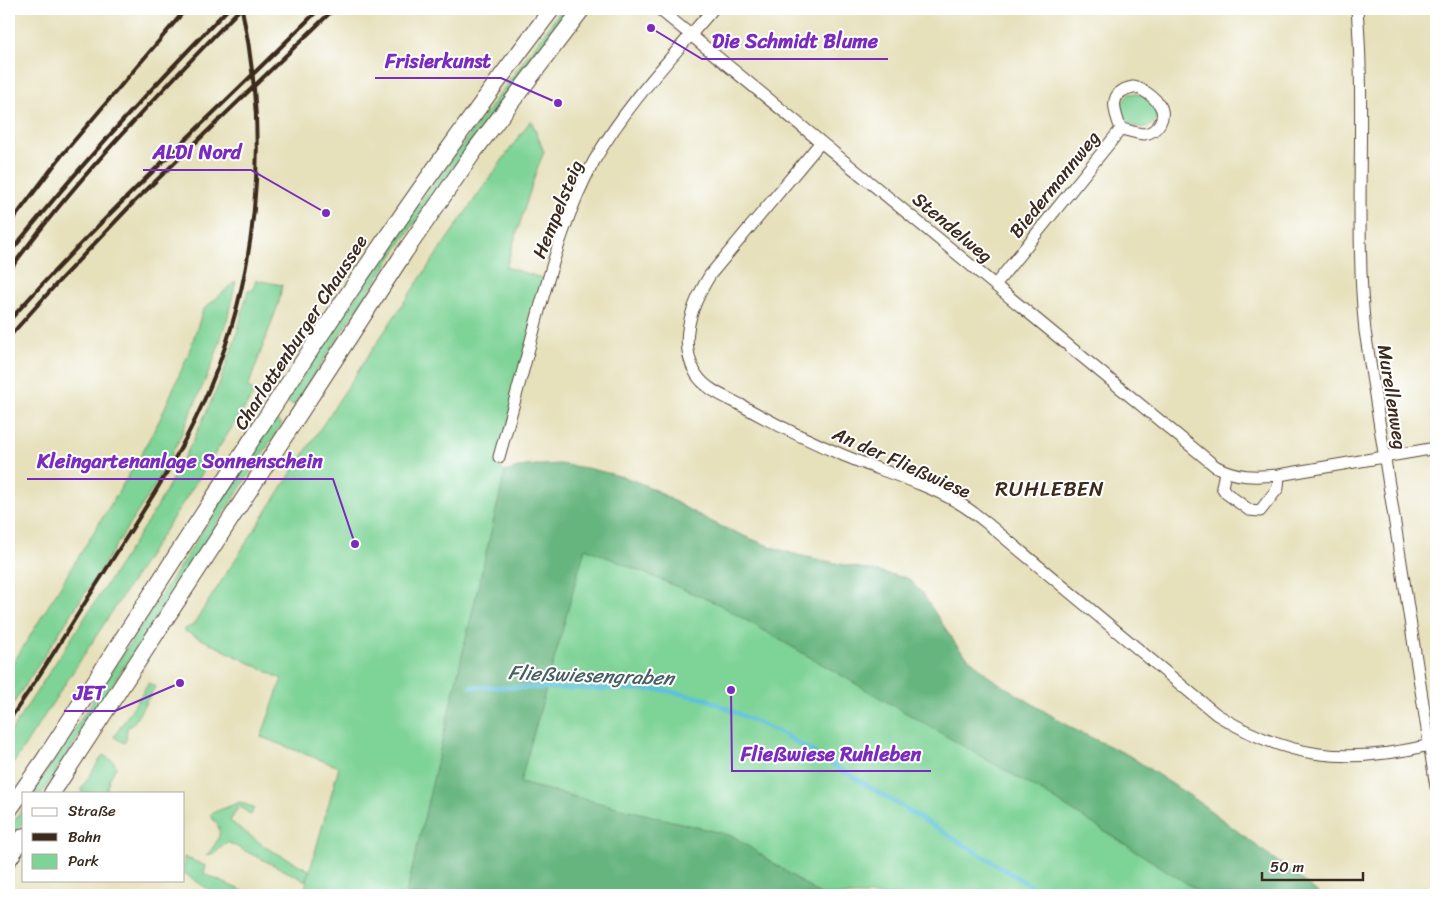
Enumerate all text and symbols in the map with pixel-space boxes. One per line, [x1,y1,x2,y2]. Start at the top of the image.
callout: Die Schmidt Blume [702,24,888,59]
text: Die Schmidt Blume [712,24,879,59]
callout: Frisierkunst [375,43,501,78]
text: Frisierkunst [384,44,491,79]
street label: Biedermannweg [1000,123,1109,246]
callout: ALDI Nord [143,135,251,170]
text: ALDI Nord [152,135,243,170]
street label: Hempelsteig [523,155,592,264]
street label: Stendelweg [905,183,1001,271]
street label: Charlottenburger Chaussee [225,228,376,437]
street label: Murellenweg [1368,342,1417,452]
street label: An der Fließwiese [826,417,976,508]
callout: Kleingartenanlage Sonnenschein [27,444,333,479]
text: Kleingartenanlage Sonnenschein [36,444,323,479]
district label: RUHLEBEN [995,470,1105,508]
water label: Fließwiesengraben [508,655,676,696]
callout: JET [64,676,115,711]
text: JET [72,676,106,711]
callout: Fließwiese Ruhleben [732,736,931,771]
text: Fließwiese Ruhleben [740,737,921,772]
legend [22,792,185,882]
text: Straße [68,798,116,824]
text: Bahn [68,824,101,850]
text: Park [68,848,99,874]
scale bar [1262,849,1364,881]
text: 50 m [1270,854,1305,880]

